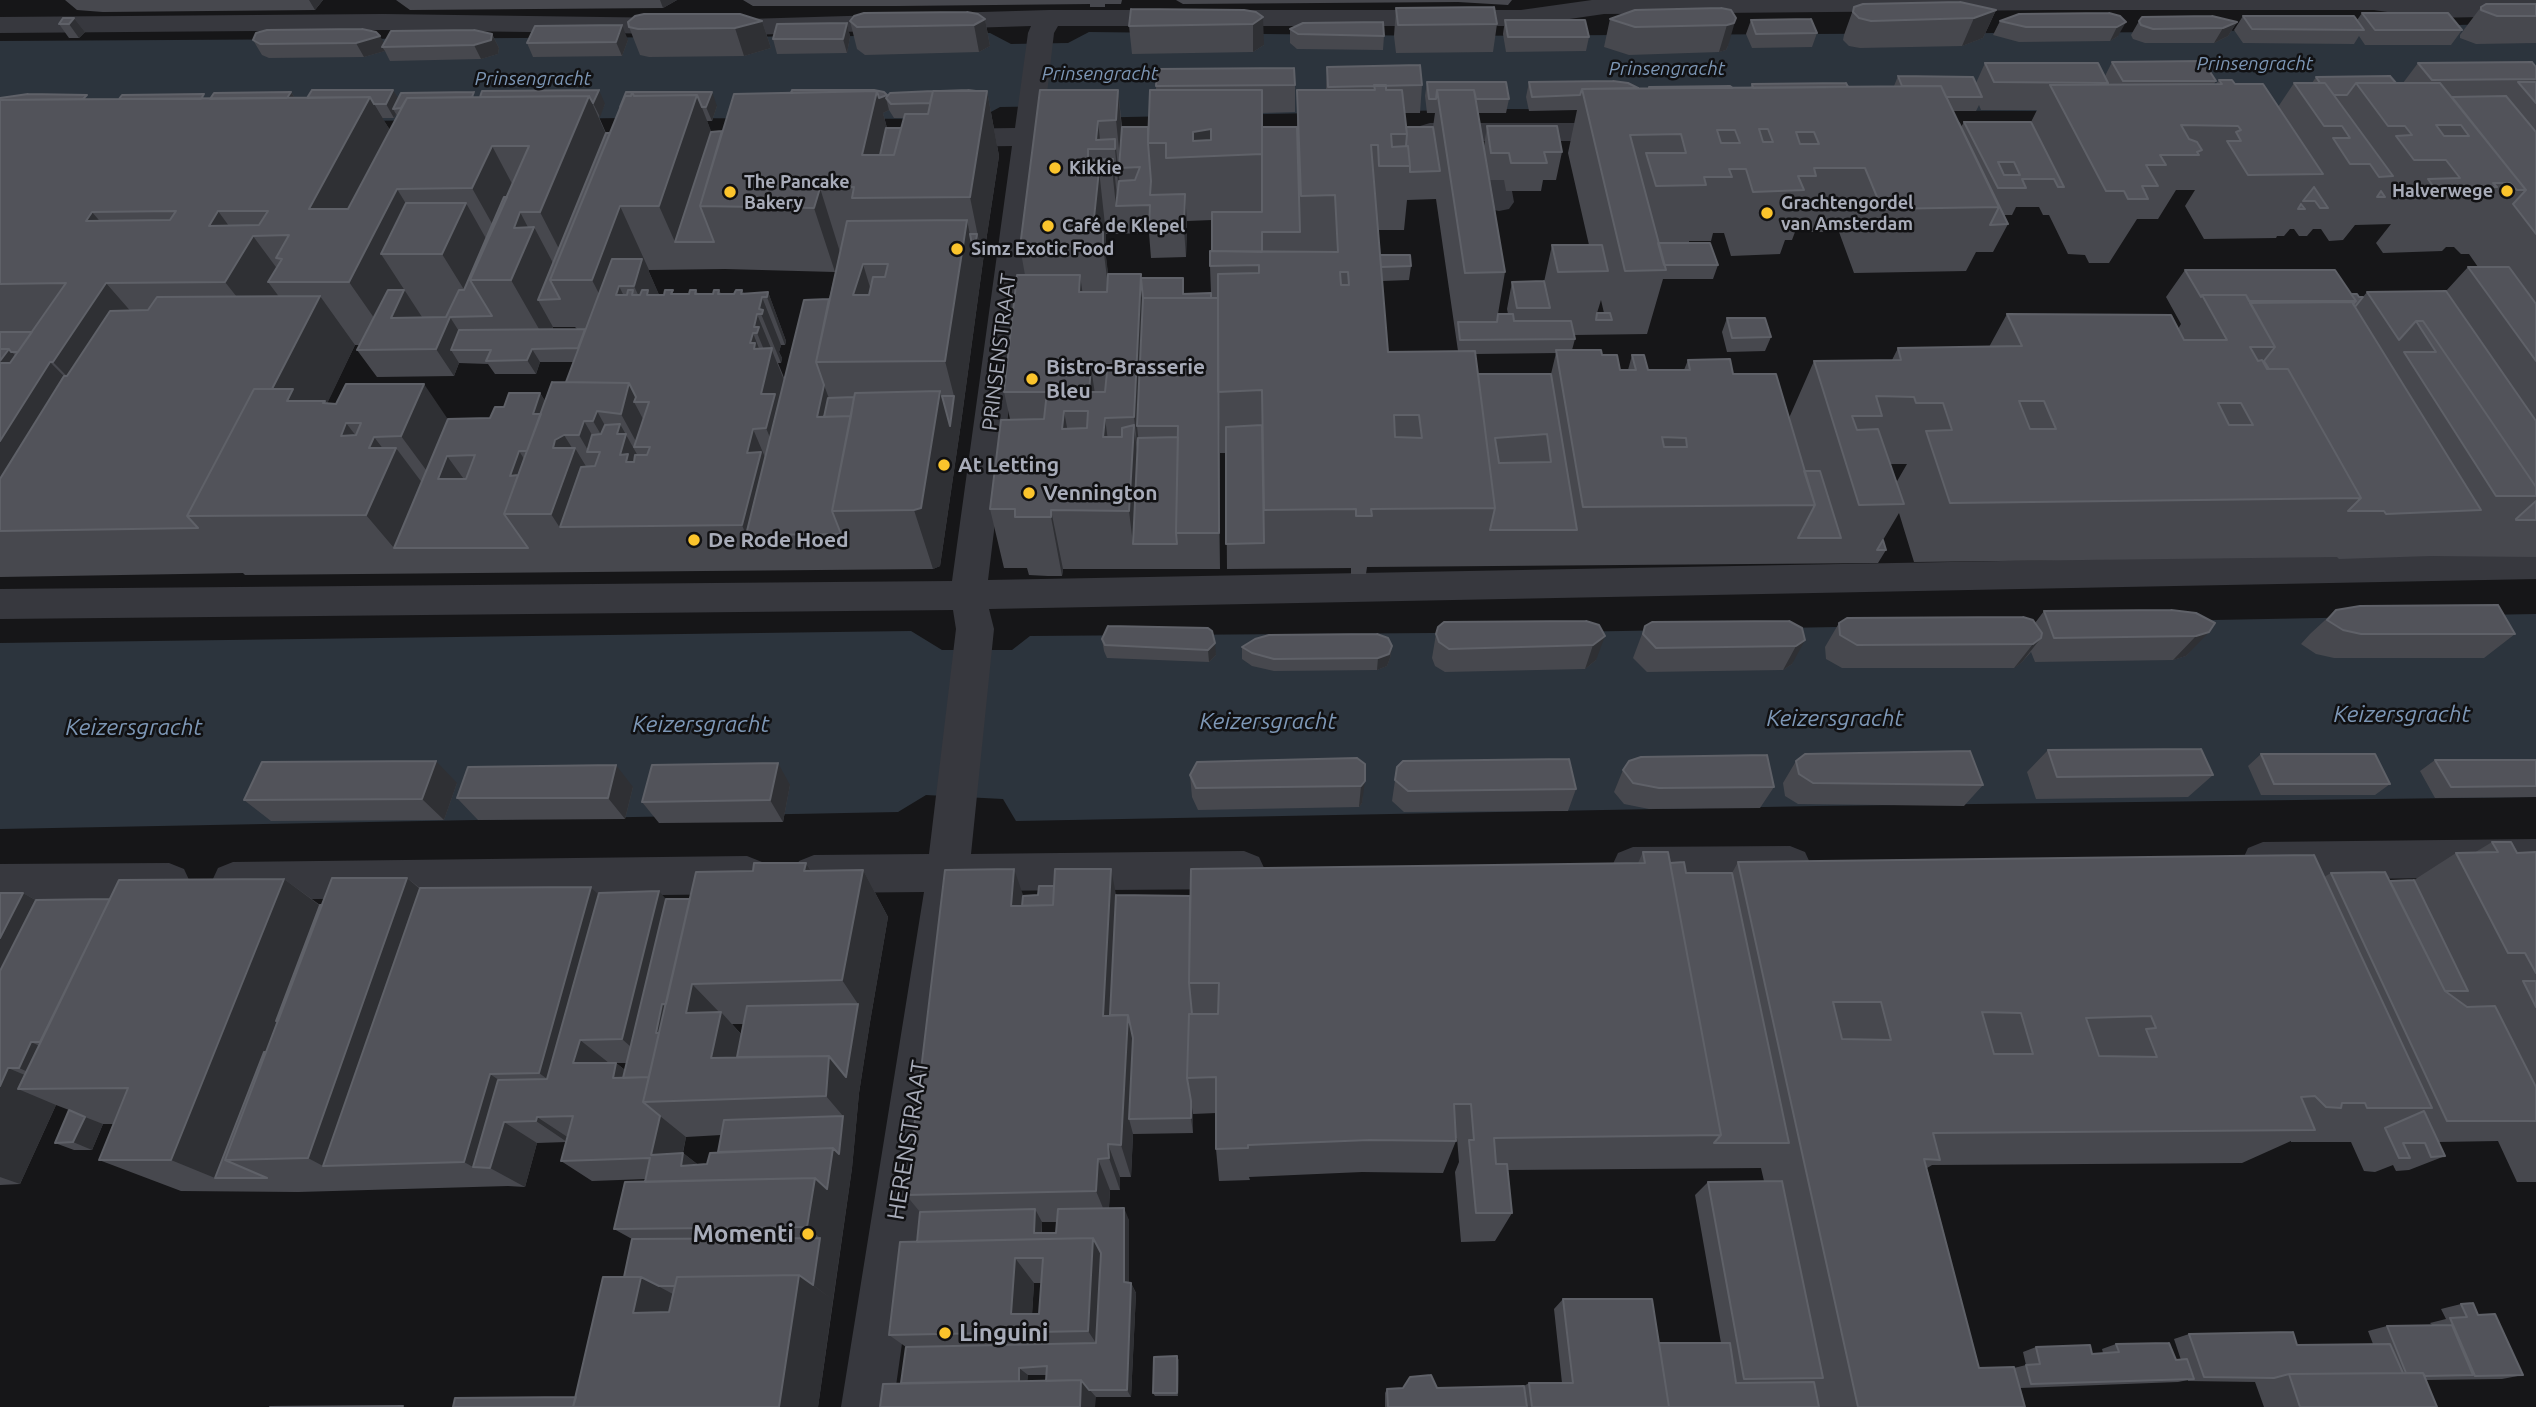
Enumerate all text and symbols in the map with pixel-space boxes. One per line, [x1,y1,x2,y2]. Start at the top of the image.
water label: Prinsengracht [2197,53,2313,75]
water label: Prinsengracht [1609,58,1725,80]
water label: Prinsengracht [1042,63,1158,85]
water label: Prinsengracht [475,68,591,90]
place label: Kikkie [1069,157,1122,179]
marker: Kikkie [1047,160,1063,176]
place label: The Pancake Bakery [744,171,850,214]
place label: Halverwege [2392,180,2493,202]
marker: Halverwege [2499,183,2515,199]
marker: The Pancake Bakery [722,184,738,200]
place label: Grachtengordel van Amsterdam [1781,192,1914,234]
marker: Grachtengordel van Amsterdam [1759,205,1775,221]
place label: Café de Klepel [1062,215,1185,237]
marker: Café de Klepel [1040,218,1056,234]
place label: Simz Exotic Food [971,238,1114,260]
marker: Simz Exotic Food [949,241,965,257]
street label: PRINSENSTRAAT [977,272,1021,432]
place label: Bistro-Brasserie Bleu [1046,354,1205,404]
marker: Bistro-Brasserie Bleu [1024,371,1040,387]
place label: At Letting [958,452,1059,478]
marker: At Letting [936,457,952,473]
place label: Vennington [1043,480,1157,506]
marker: Vennington [1021,485,1037,501]
place label: De Rode Hoed [708,527,849,553]
marker: De Rode Hoed [686,532,702,548]
water label: Keizersgracht [2334,700,2470,728]
water label: Keizersgracht [1767,704,1903,732]
water label: Keizersgracht [1200,707,1336,735]
water label: Keizersgracht [633,710,769,738]
water label: Keizersgracht [66,713,202,741]
street label: HERENSTRAAT [881,1058,935,1222]
place label: Momenti [693,1220,794,1248]
marker: Momenti [800,1226,816,1242]
place label: Linguini [959,1319,1048,1347]
marker: Linguini [937,1325,953,1341]

